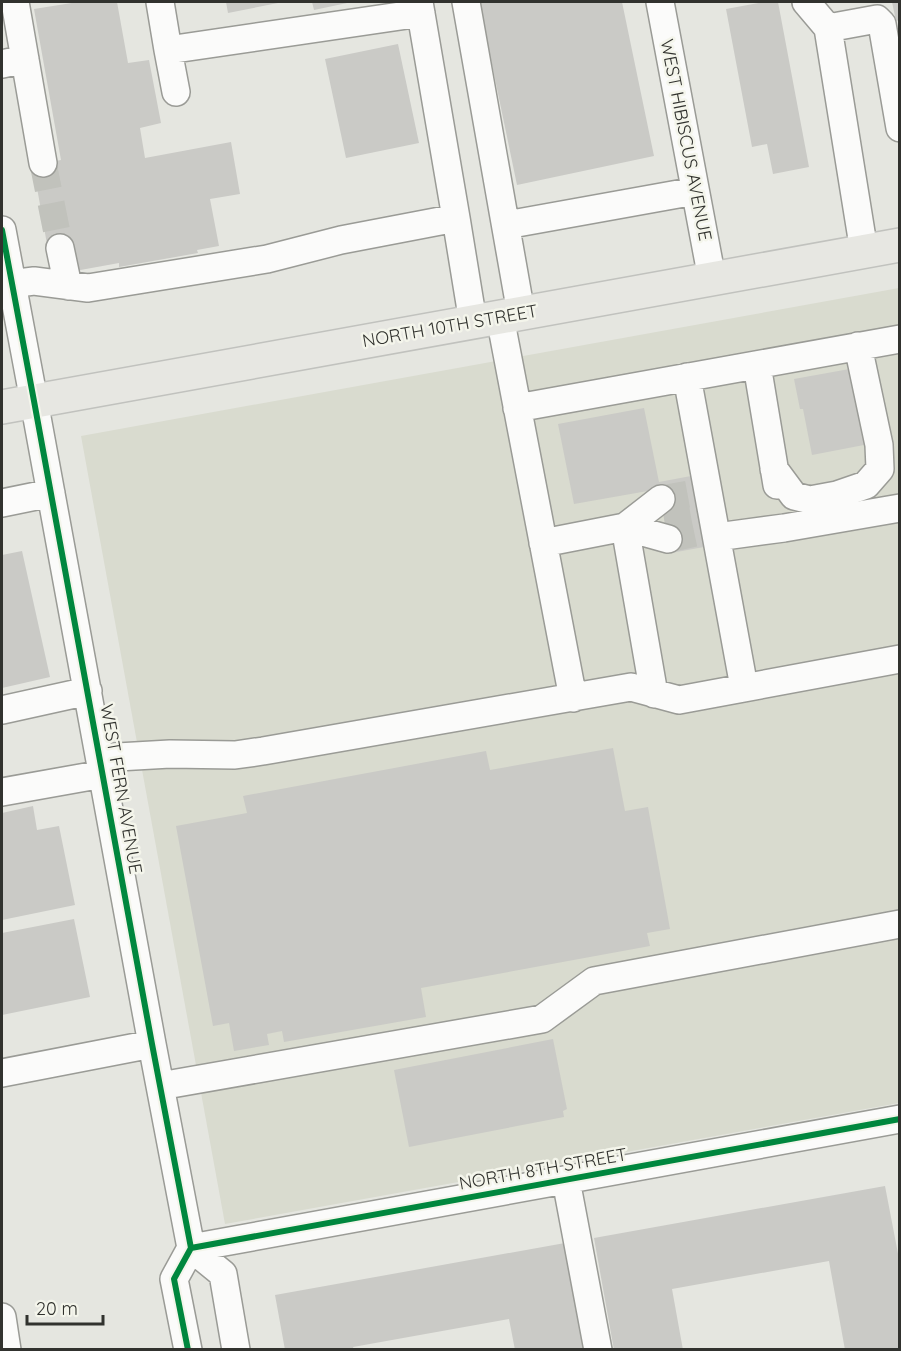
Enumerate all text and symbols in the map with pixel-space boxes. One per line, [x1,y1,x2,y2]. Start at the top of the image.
street label: WEST HIBISCUS AVENUE [656,37,717,243]
street label: NORTH 10TH STREET [360,299,539,352]
street label: WEST FERN AVENUE [95,702,148,876]
street label: NORTH 8TH STREET [457,1142,629,1195]
scale bar [27,1288,104,1326]
text: 20 m [36,1297,78,1320]

